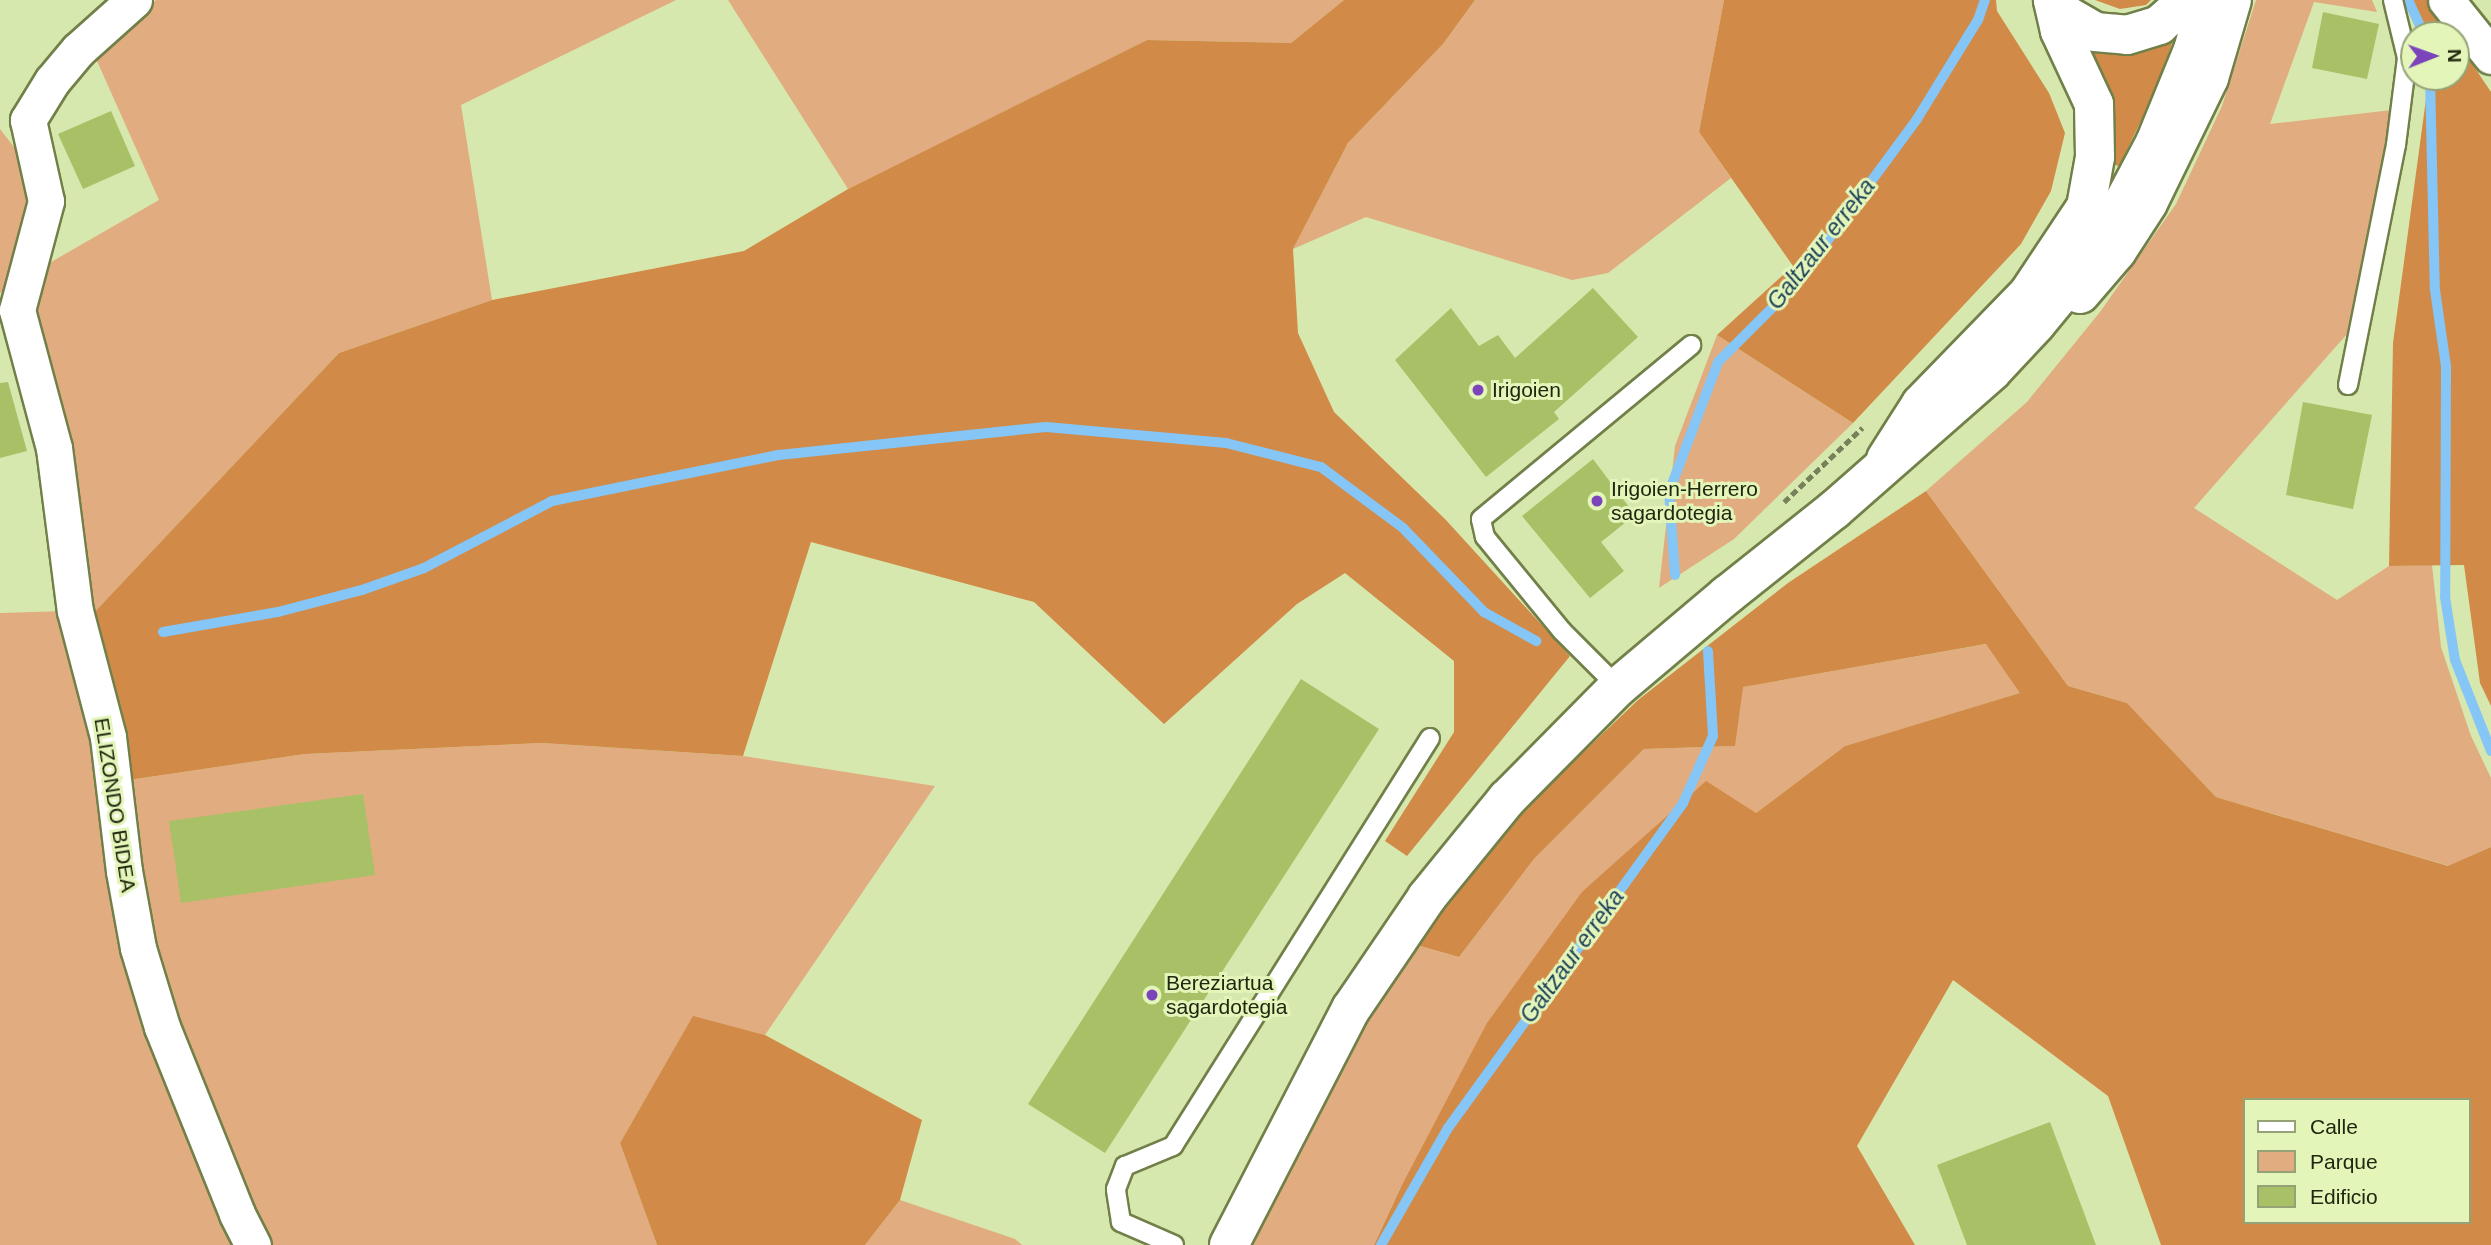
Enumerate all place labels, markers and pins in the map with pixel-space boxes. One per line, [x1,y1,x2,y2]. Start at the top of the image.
place label: Irigoien [1492,377,1561,403]
marker: Irigoien [1470,382,1486,398]
place label: Irigoien-Herrero sagardotegia [1611,476,1758,526]
marker: Irigoien-Herrero sagardotegia [1589,493,1605,509]
place label: Bereziartua sagardotegia [1166,970,1287,1020]
marker: Bereziartua sagardotegia [1144,987,1160,1003]

